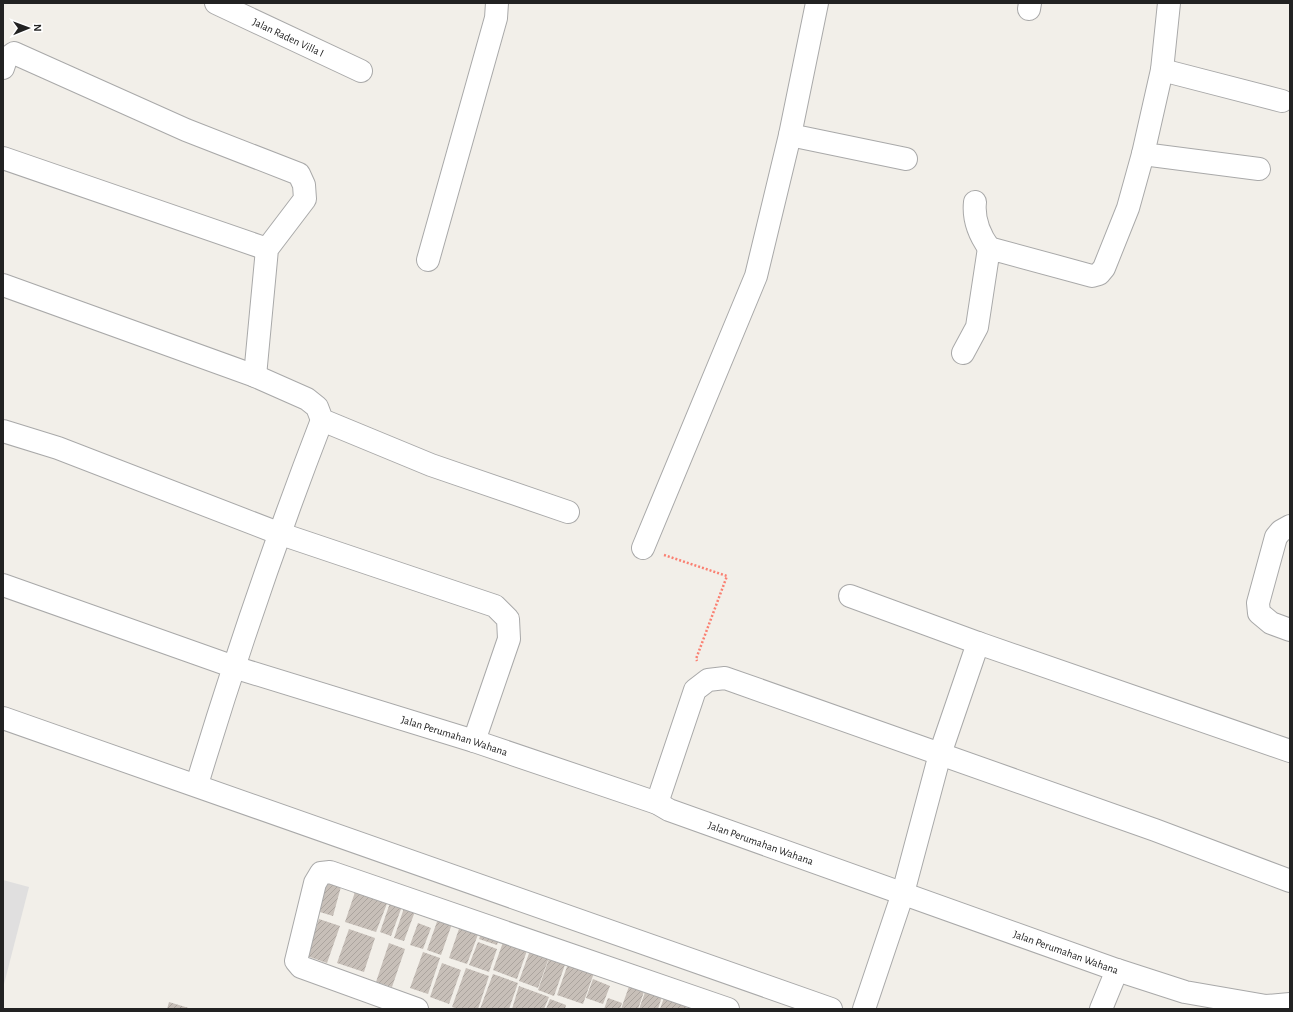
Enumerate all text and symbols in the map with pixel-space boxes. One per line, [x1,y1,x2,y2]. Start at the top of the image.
north arrow [8,8,48,48]
street label: Jalan Raden Villa I [251,16,325,59]
text: N [32,24,43,32]
street label: Jalan Perumahan Wahana [400,714,509,758]
street label: Jalan Perumahan Wahana [707,819,815,867]
street label: Jalan Perumahan Wahana [1012,928,1120,976]

